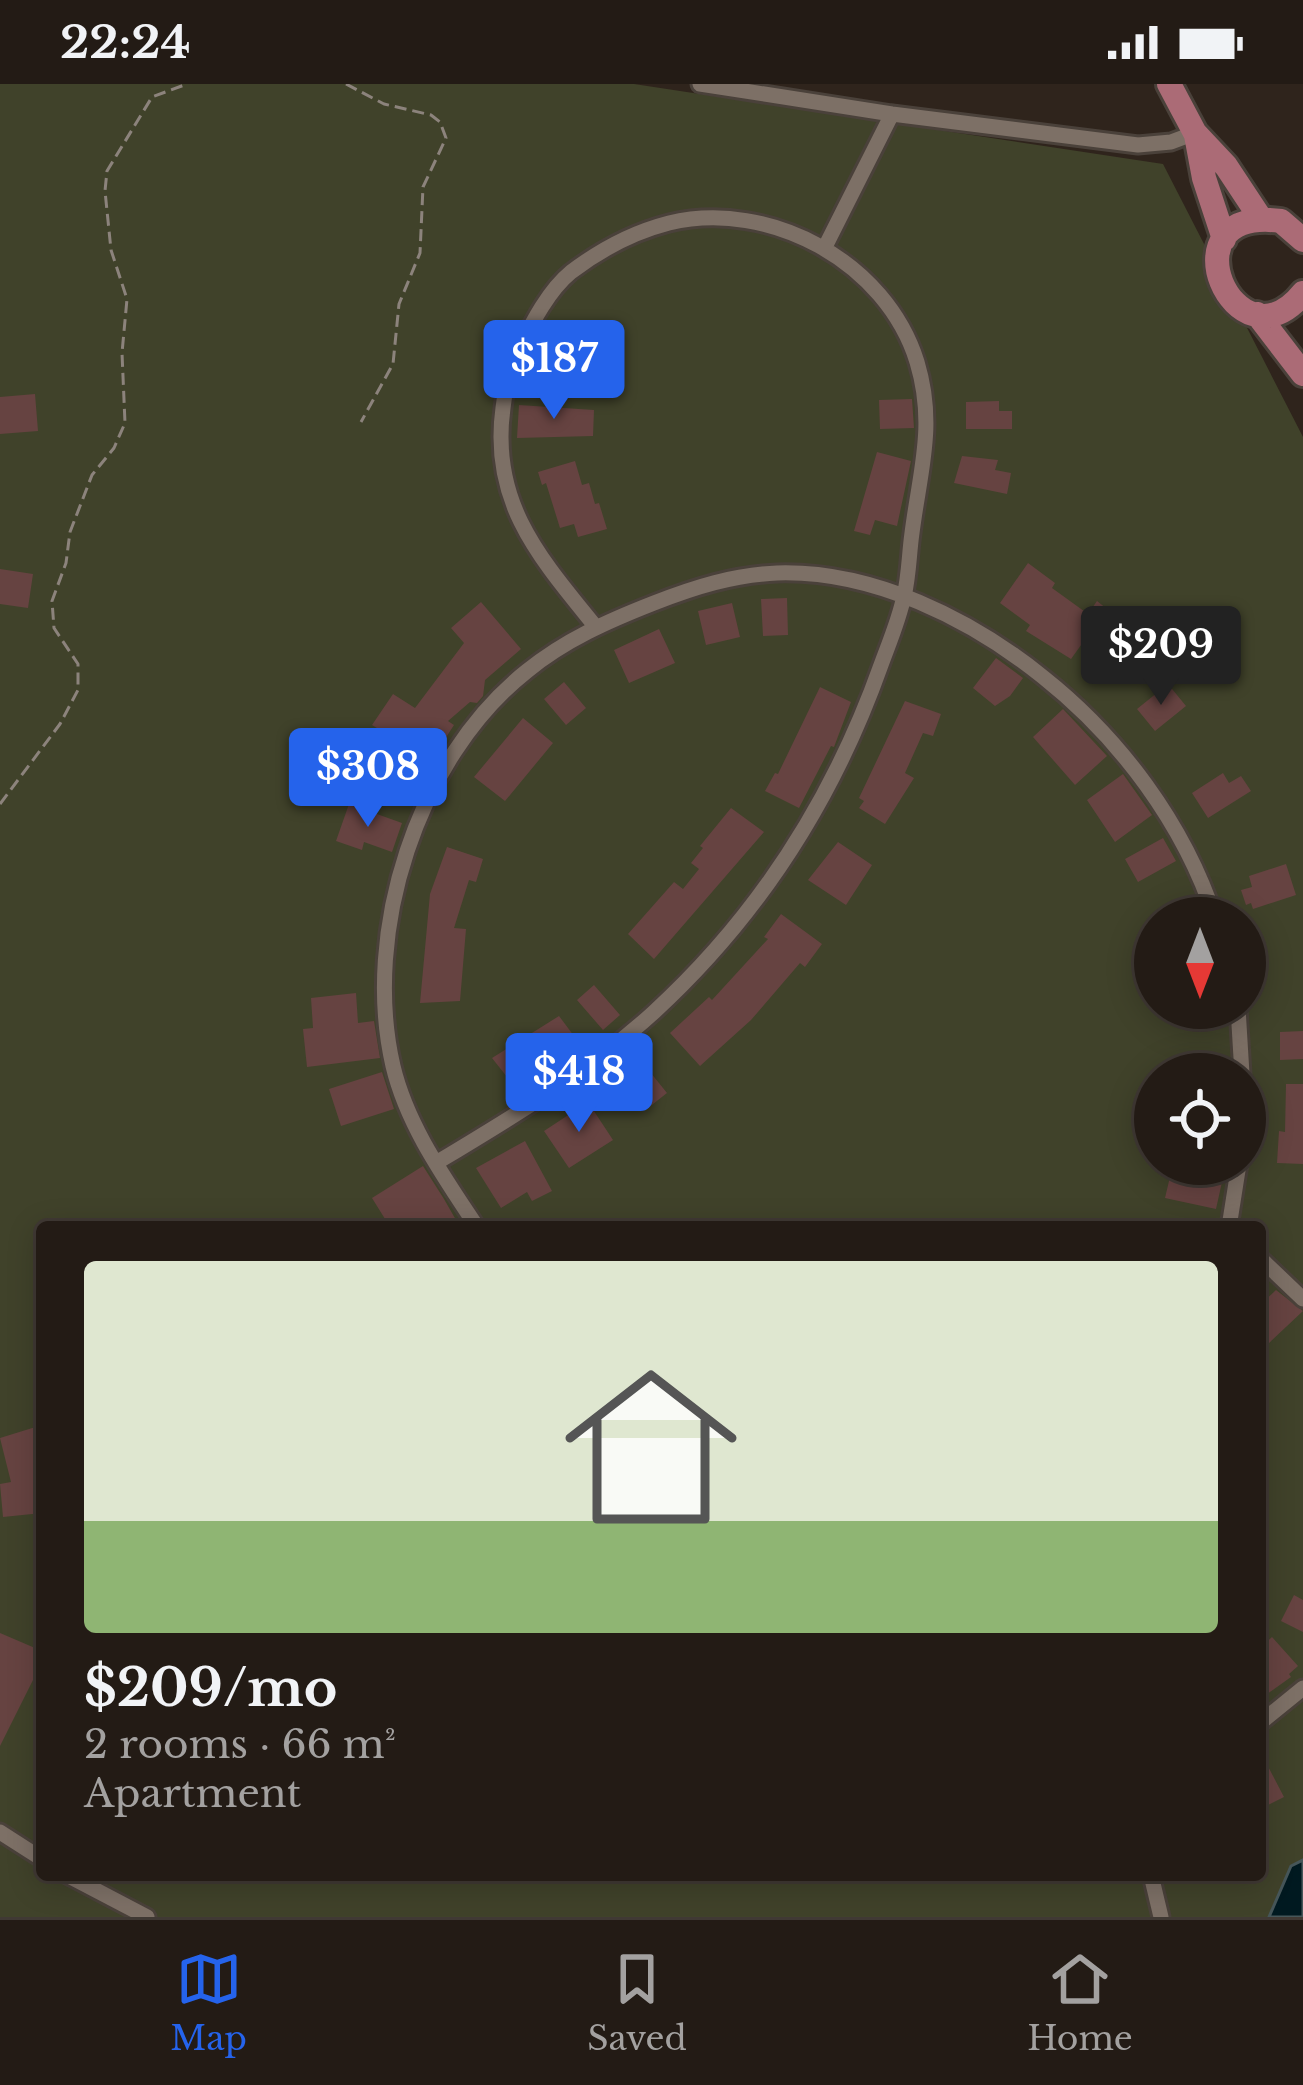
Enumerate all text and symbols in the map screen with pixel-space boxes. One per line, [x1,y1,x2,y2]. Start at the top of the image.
text: 22:24 [60,14,191,70]
pin: $187 [483,320,625,422]
text: $187 [510,334,598,383]
pin: $209 [1090,606,1232,708]
text: $209 [1108,620,1214,669]
pin: $308 [297,728,439,830]
text: $308 [316,742,420,791]
north arrow [1134,897,1266,1029]
map controls [1134,897,1266,1185]
pin: $418 [508,1033,650,1135]
text: $418 [533,1047,625,1096]
button: locate [1134,1053,1266,1185]
icon: home [543,1339,759,1555]
text: $209/mo [84,1657,337,1720]
text: 2 rooms · 66 m² [84,1720,396,1769]
text: Apartment [84,1769,301,1818]
tab: Map [170,1946,247,2059]
tab: Saved [587,1946,687,2059]
tab: Home [1027,1946,1133,2059]

